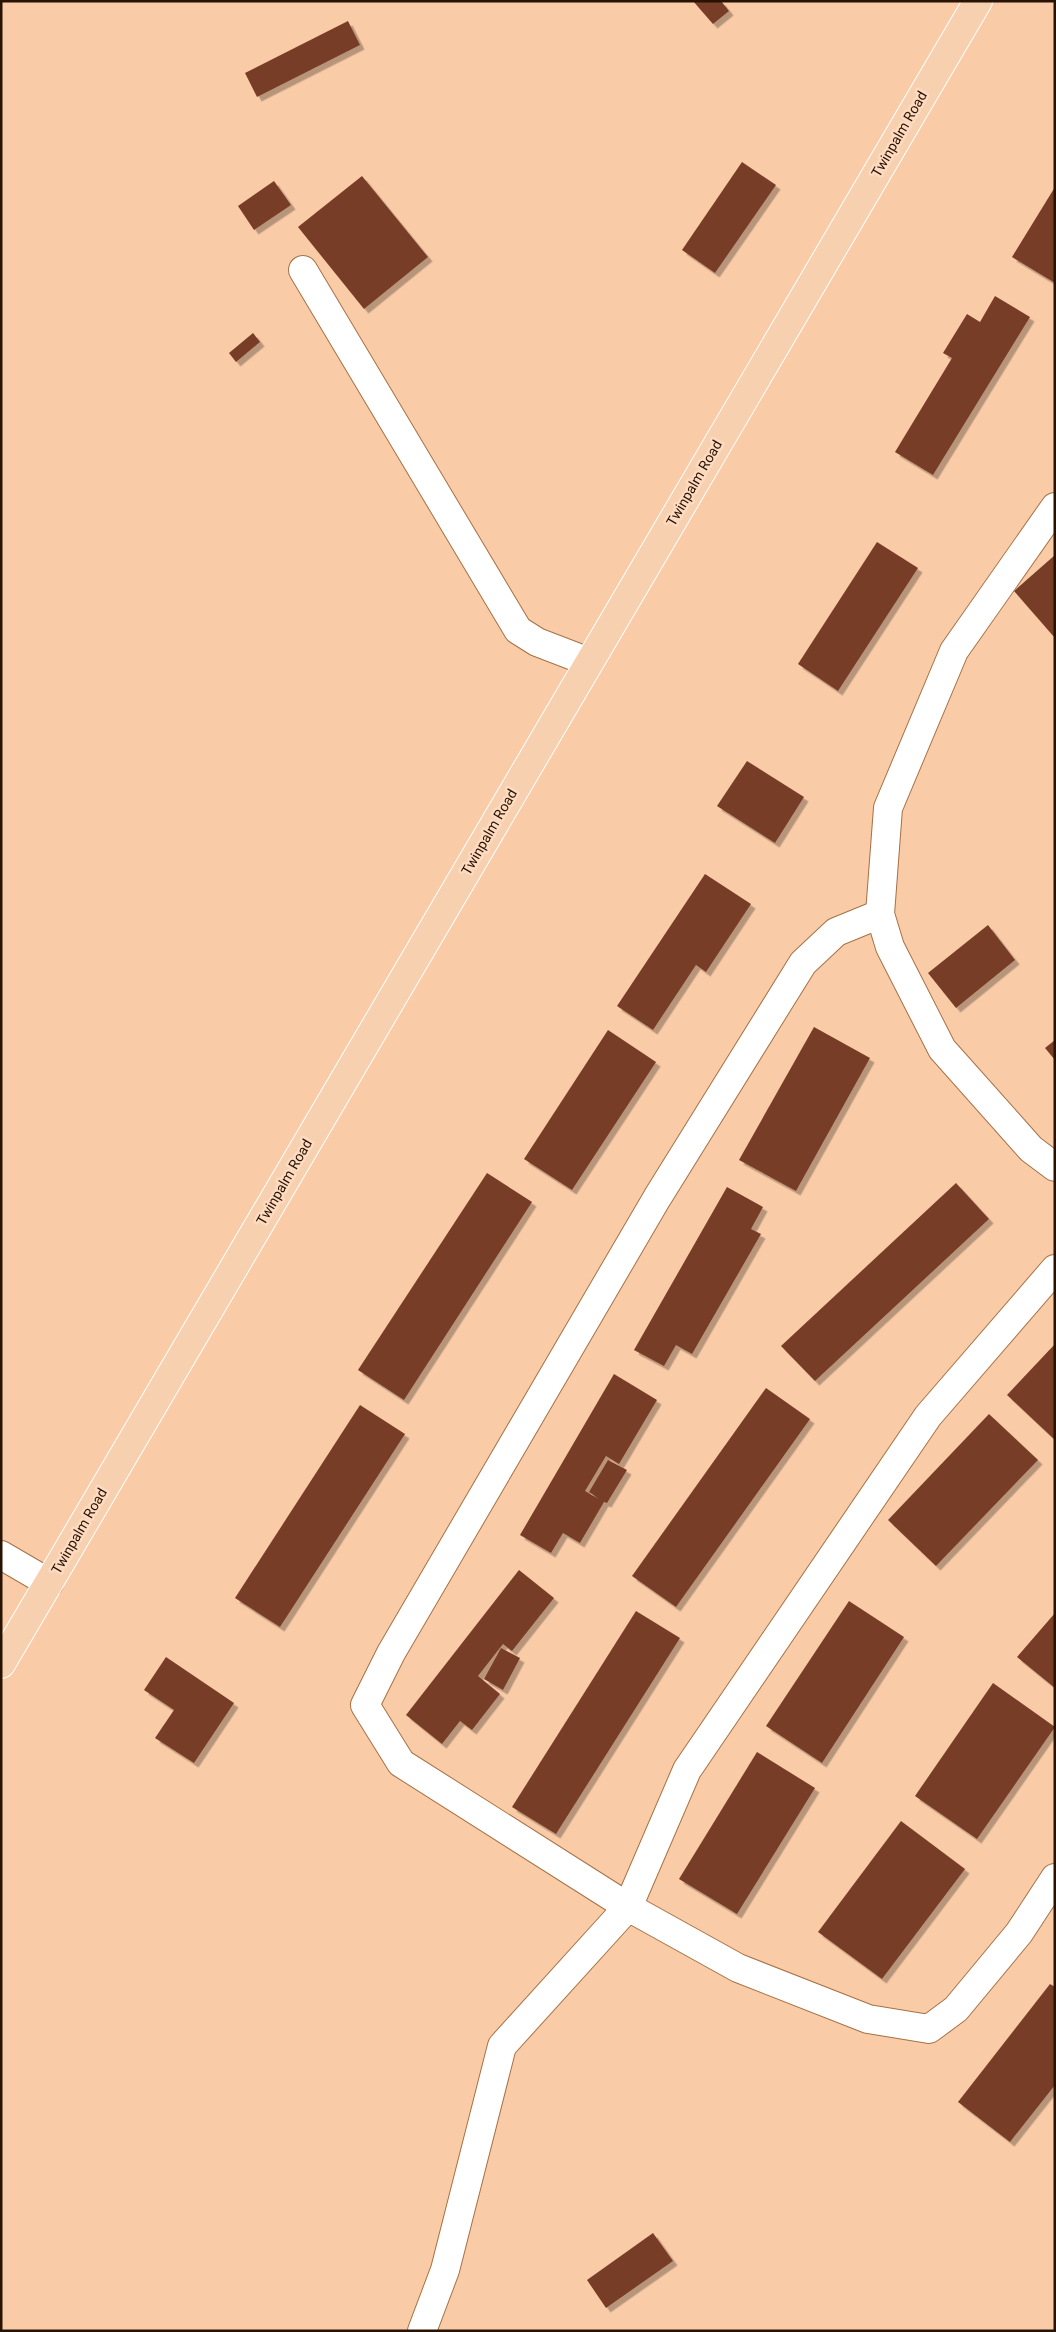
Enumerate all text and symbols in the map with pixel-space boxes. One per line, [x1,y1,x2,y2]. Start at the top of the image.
street label: Twinpalm Road [868,88,930,180]
street label: Twinpalm Road [663,437,725,529]
street label: Twinpalm Road [458,786,520,878]
street label: Twinpalm Road [253,1136,315,1228]
street label: Twinpalm Road [48,1485,110,1577]

